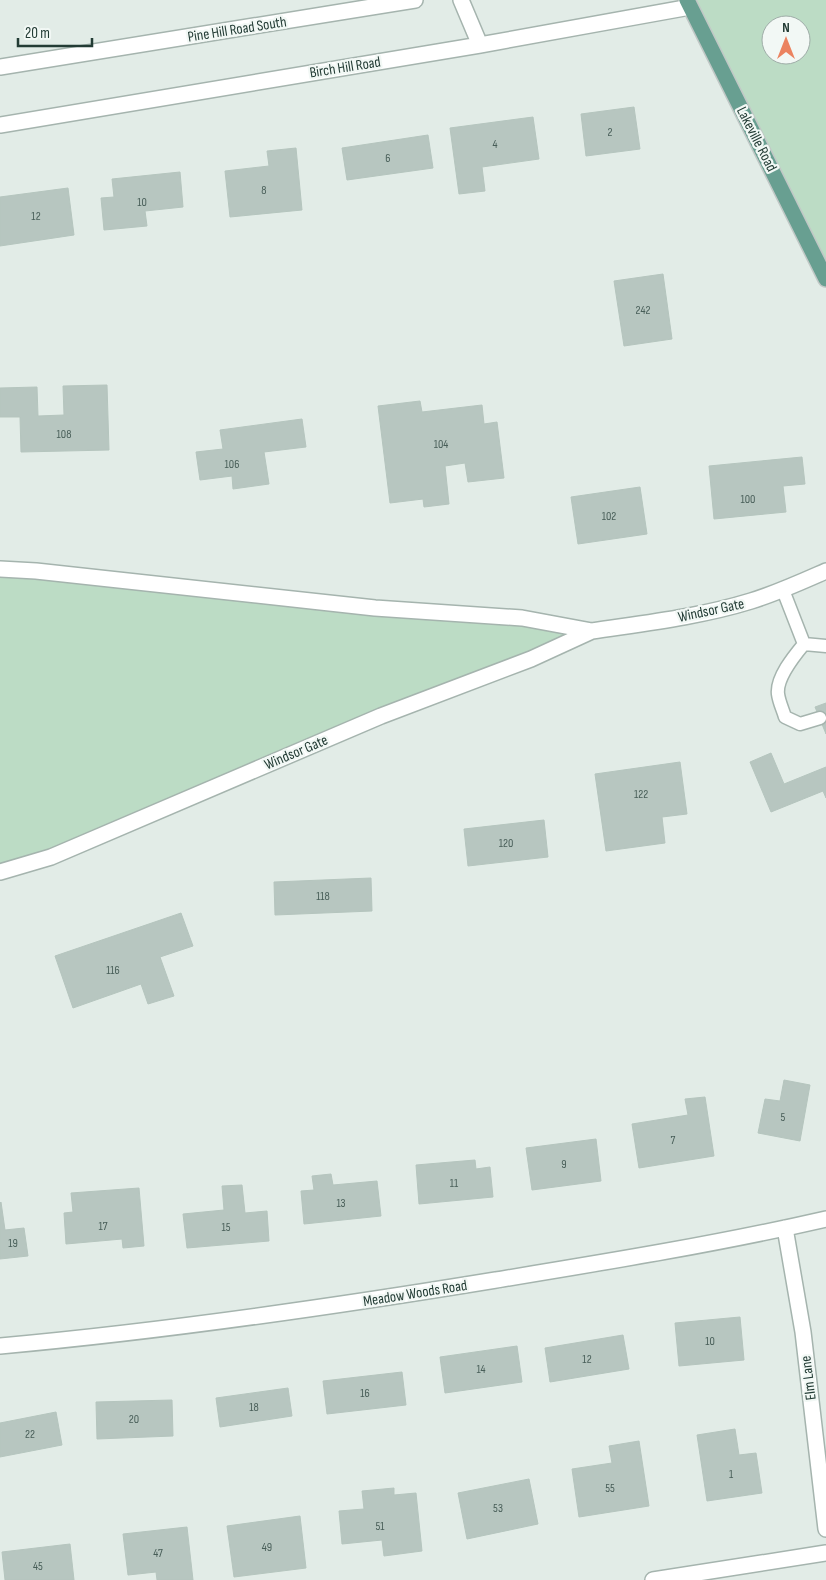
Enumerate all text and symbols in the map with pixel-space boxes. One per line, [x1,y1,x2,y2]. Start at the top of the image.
street label: Pine Hill Road South [186,12,288,47]
scale bar [18,15,91,47]
north arrow [761,15,811,65]
text: N [782,19,790,36]
text: 20 m [25,24,50,43]
street label: Birch Hill Road [308,53,382,82]
street label: Lakeville Road [732,104,781,175]
house number: 2 [608,125,613,140]
house number: 4 [492,137,498,152]
house number: 6 [385,151,391,166]
house number: 8 [261,183,267,198]
house number: 10 [137,195,147,210]
house number: 12 [31,209,41,224]
house number: 242 [636,303,650,318]
house number: 108 [57,427,71,442]
house number: 104 [434,437,448,452]
house number: 106 [225,457,239,472]
house number: 100 [741,492,755,507]
house number: 102 [602,509,616,524]
street label: Windsor Gate [676,594,746,627]
street label: Windsor Gate [262,731,331,774]
house number: 122 [634,787,648,802]
house number: 120 [499,836,513,851]
house number: 118 [316,889,330,904]
house number: 116 [106,963,120,978]
house number: 5 [781,1110,786,1125]
house number: 7 [671,1133,676,1148]
house number: 9 [561,1157,567,1172]
house number: 11 [450,1176,459,1191]
house number: 13 [336,1196,346,1211]
house number: 17 [99,1219,108,1234]
house number: 15 [221,1220,231,1235]
house number: 19 [8,1236,18,1251]
street label: Meadow Woods Road [362,1276,468,1311]
house number: 10 [705,1334,715,1349]
house number: 12 [582,1352,592,1367]
street label: Elm Lane [796,1355,821,1401]
house number: 14 [476,1362,486,1377]
house number: 16 [360,1386,370,1401]
house number: 18 [249,1400,259,1415]
house number: 20 [129,1412,139,1427]
house number: 22 [25,1427,35,1442]
house number: 1 [729,1467,734,1482]
house number: 55 [605,1481,615,1496]
house number: 53 [493,1501,503,1516]
house number: 51 [375,1519,385,1534]
house number: 49 [262,1540,272,1555]
house number: 47 [153,1546,163,1561]
house number: 45 [33,1559,43,1574]

